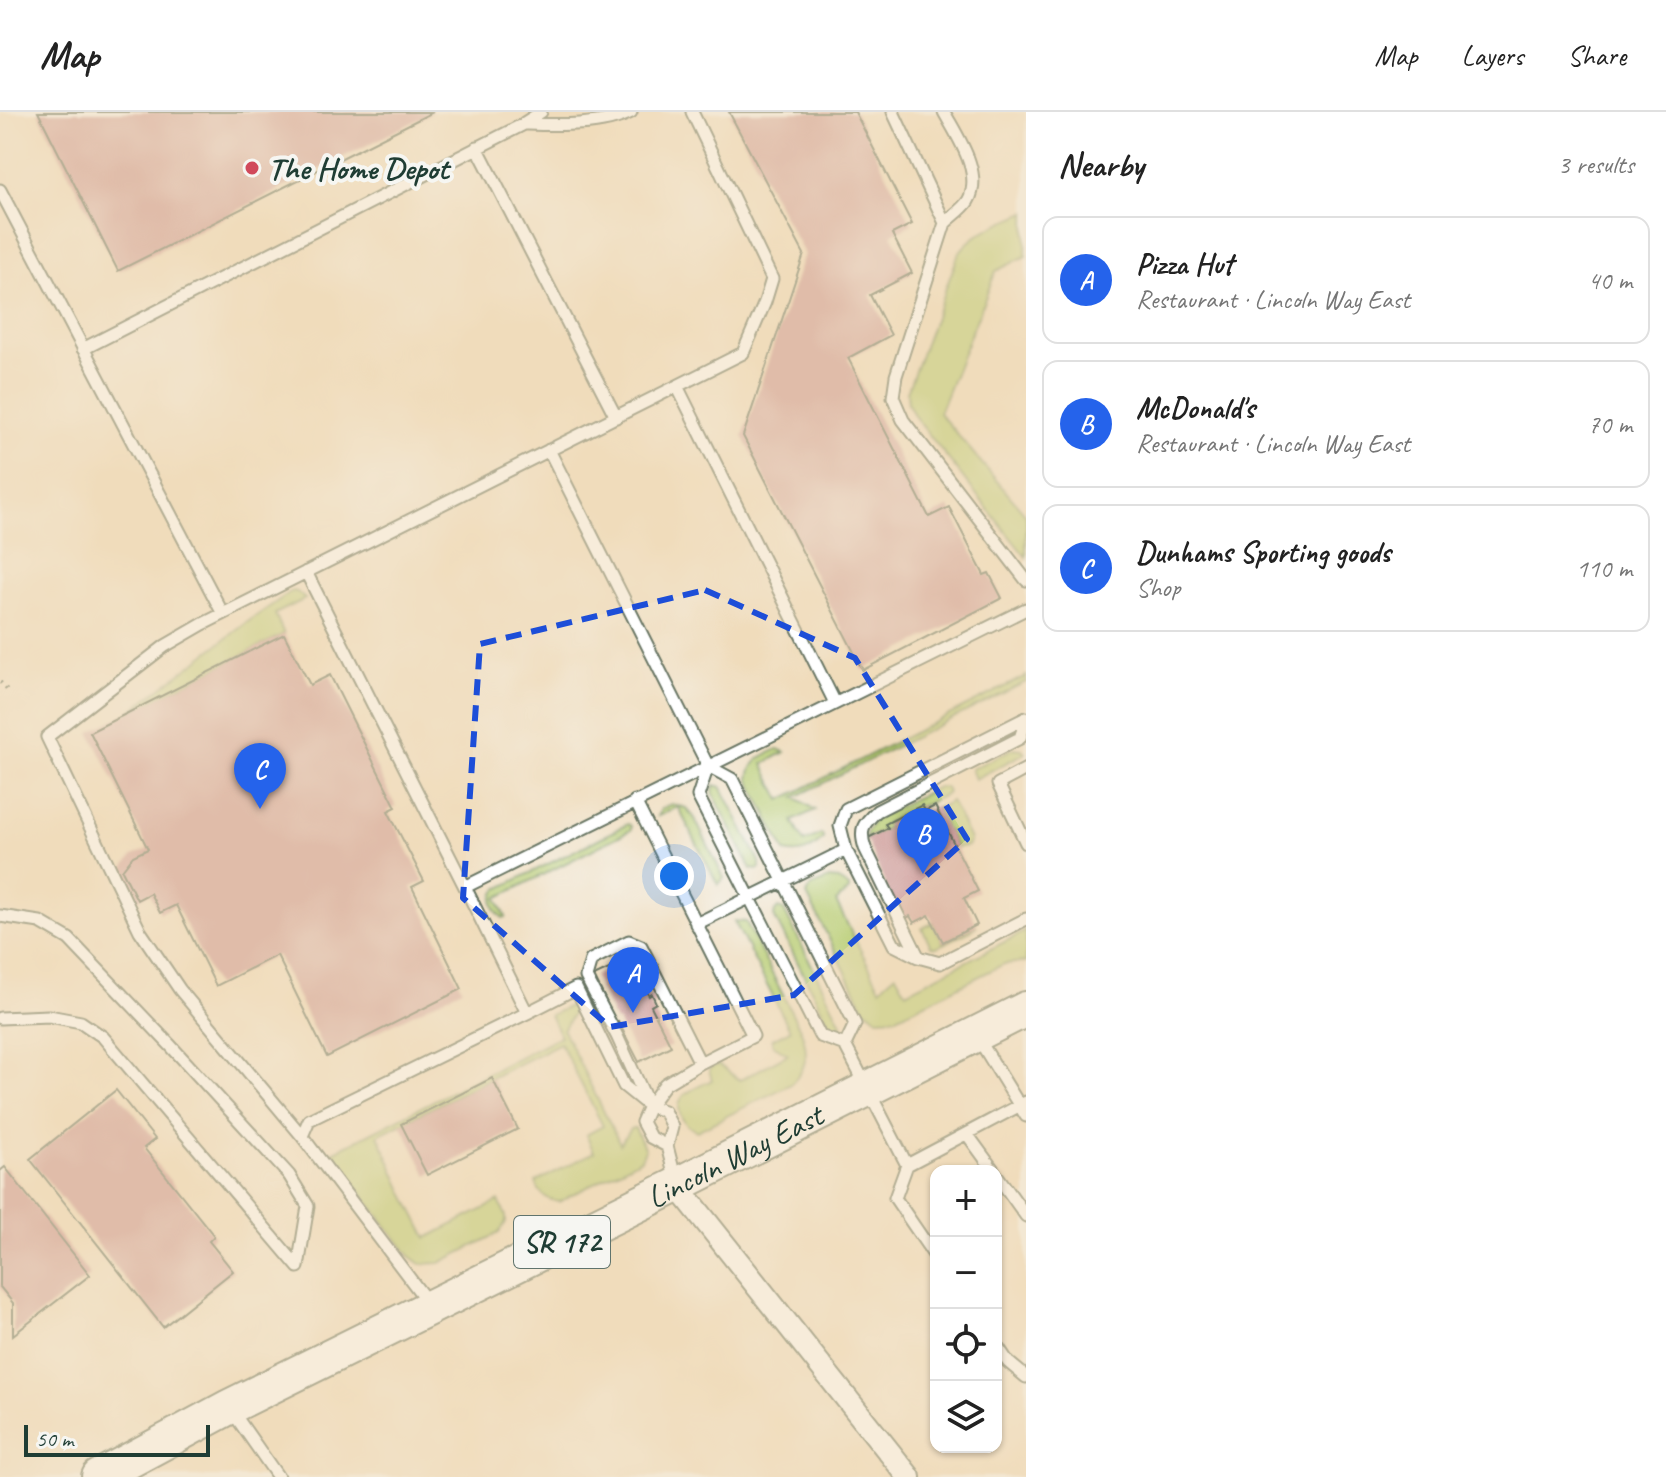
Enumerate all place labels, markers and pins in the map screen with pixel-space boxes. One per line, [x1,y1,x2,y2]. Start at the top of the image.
place label: The Home Depot [268,148,452,189]
marker: The Home Depot [243,159,261,177]
pin: C [234,743,286,809]
pin: B [897,808,949,874]
pin: A [607,947,659,1013]

